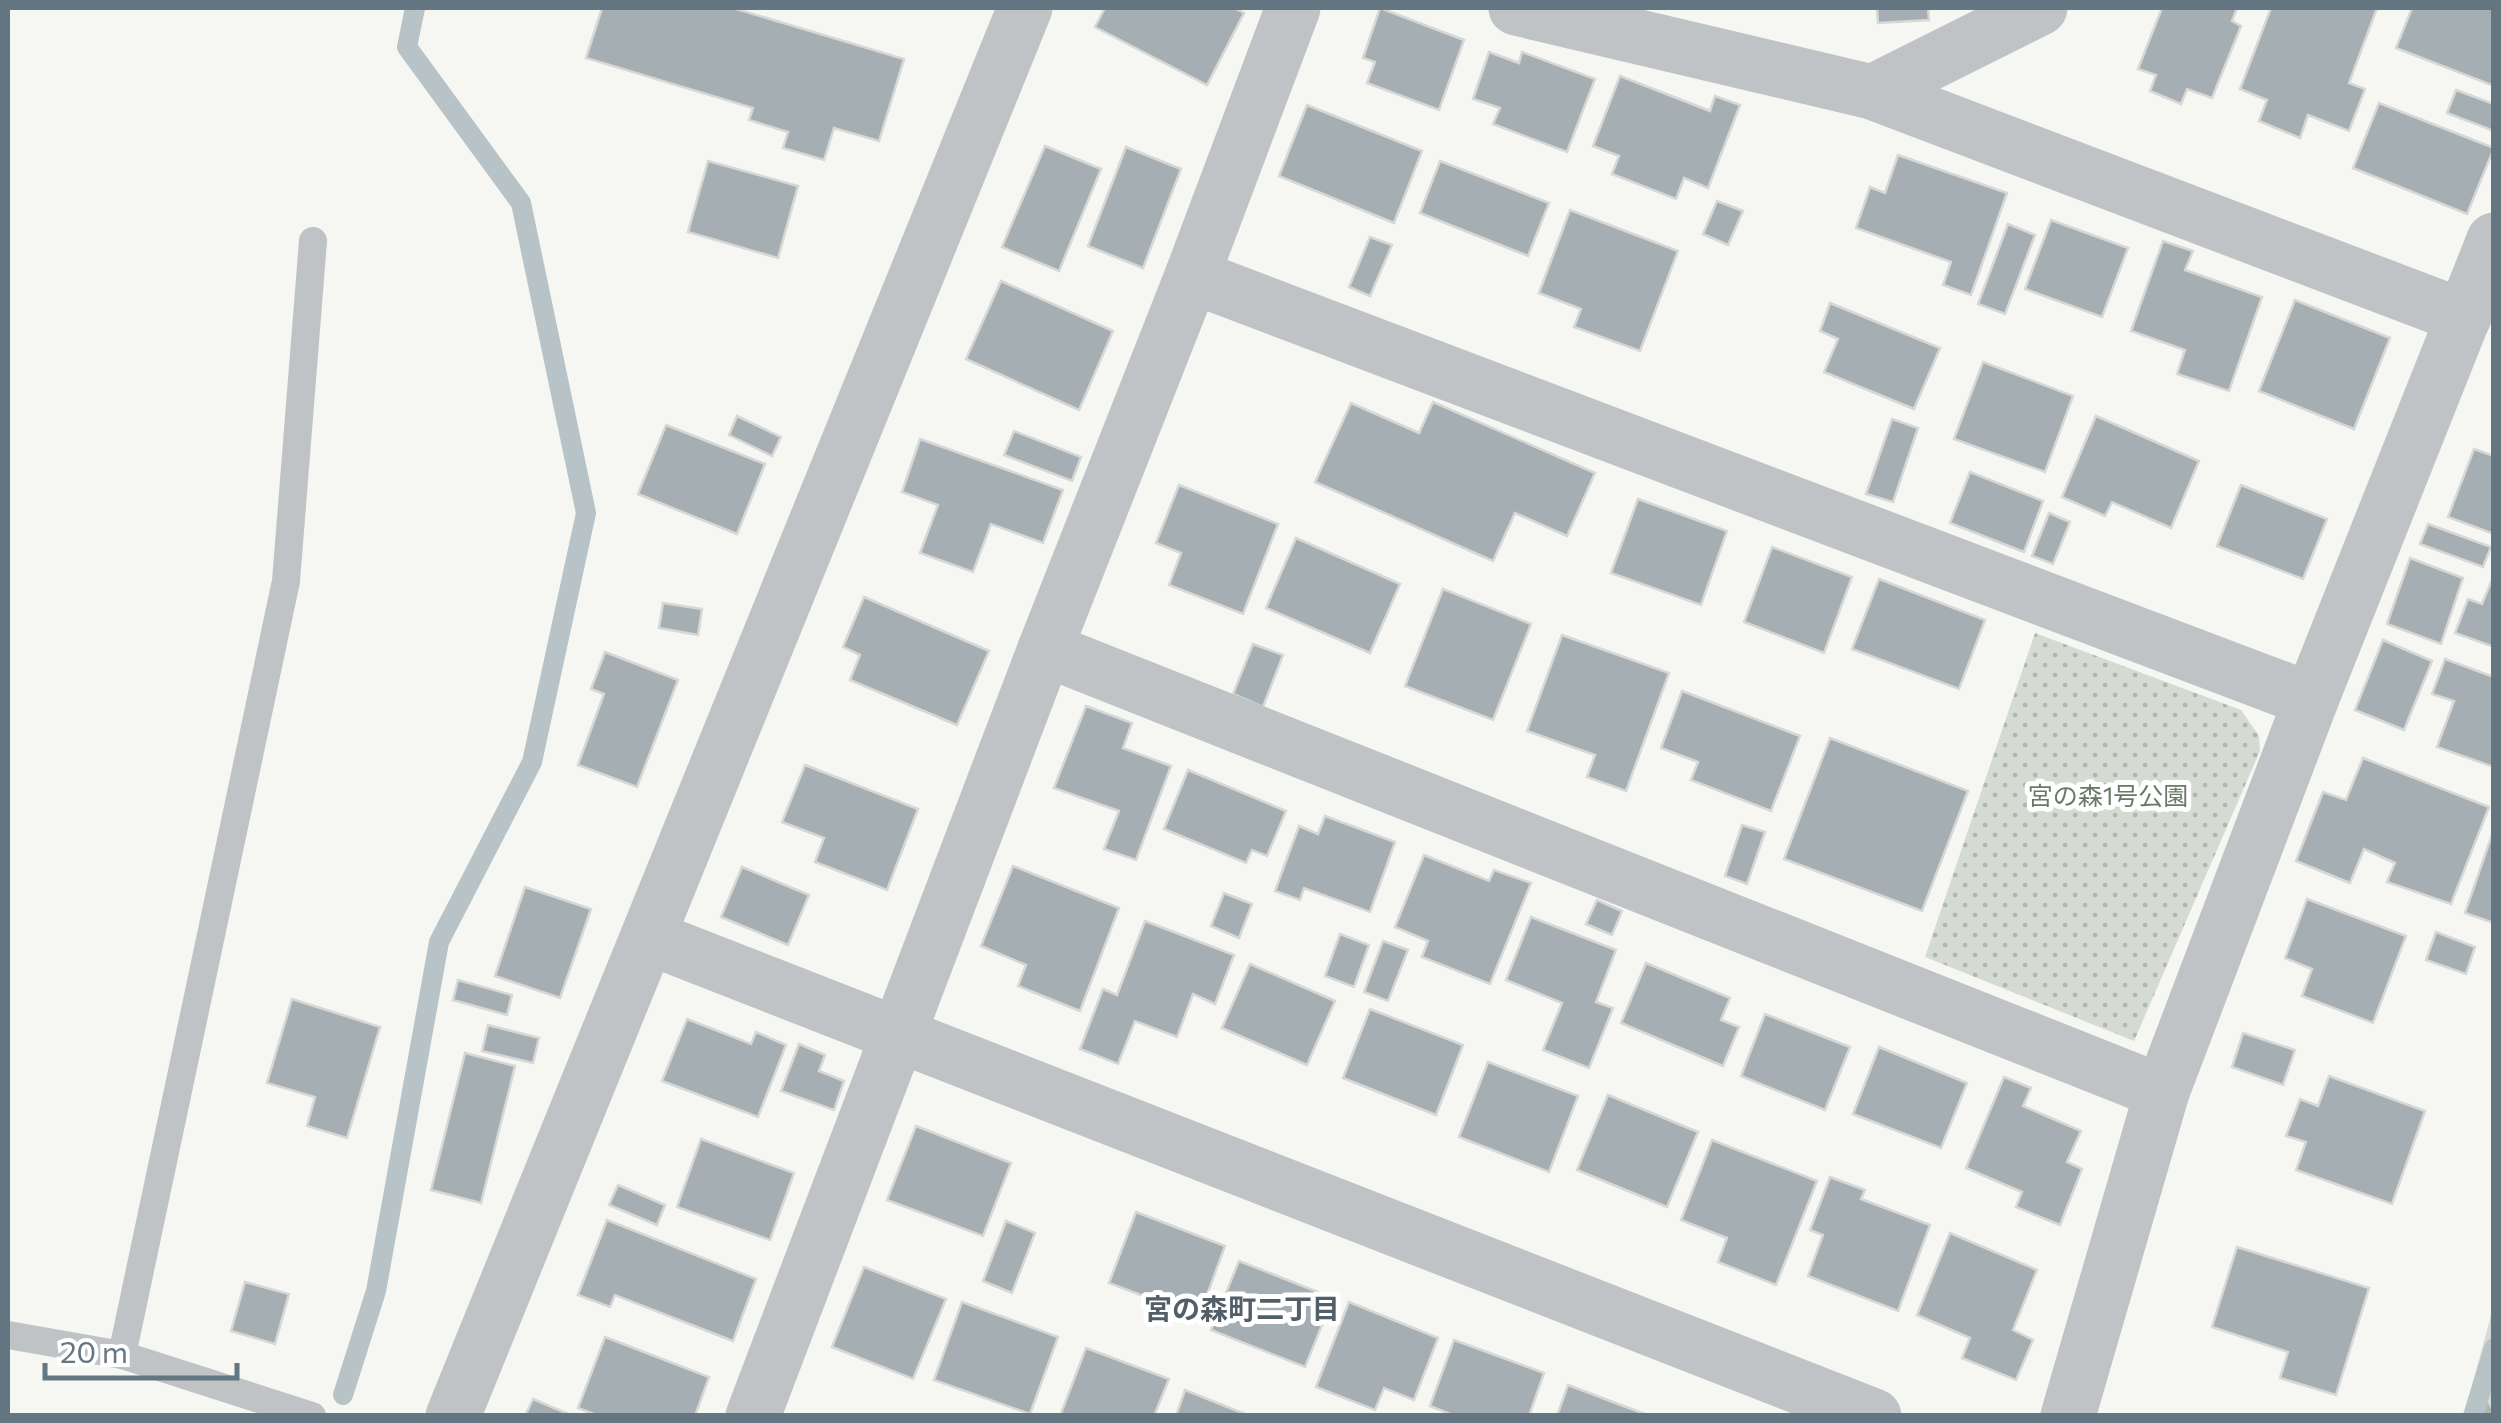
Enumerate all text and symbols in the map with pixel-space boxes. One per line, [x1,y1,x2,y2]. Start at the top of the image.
park label: 宮の森1号公園 [2028,780,2188,810]
district label: 宮の森町二丁目 [1144,1291,1340,1325]
scale bar [45,1318,238,1380]
text: 20 m [60,1332,128,1369]

